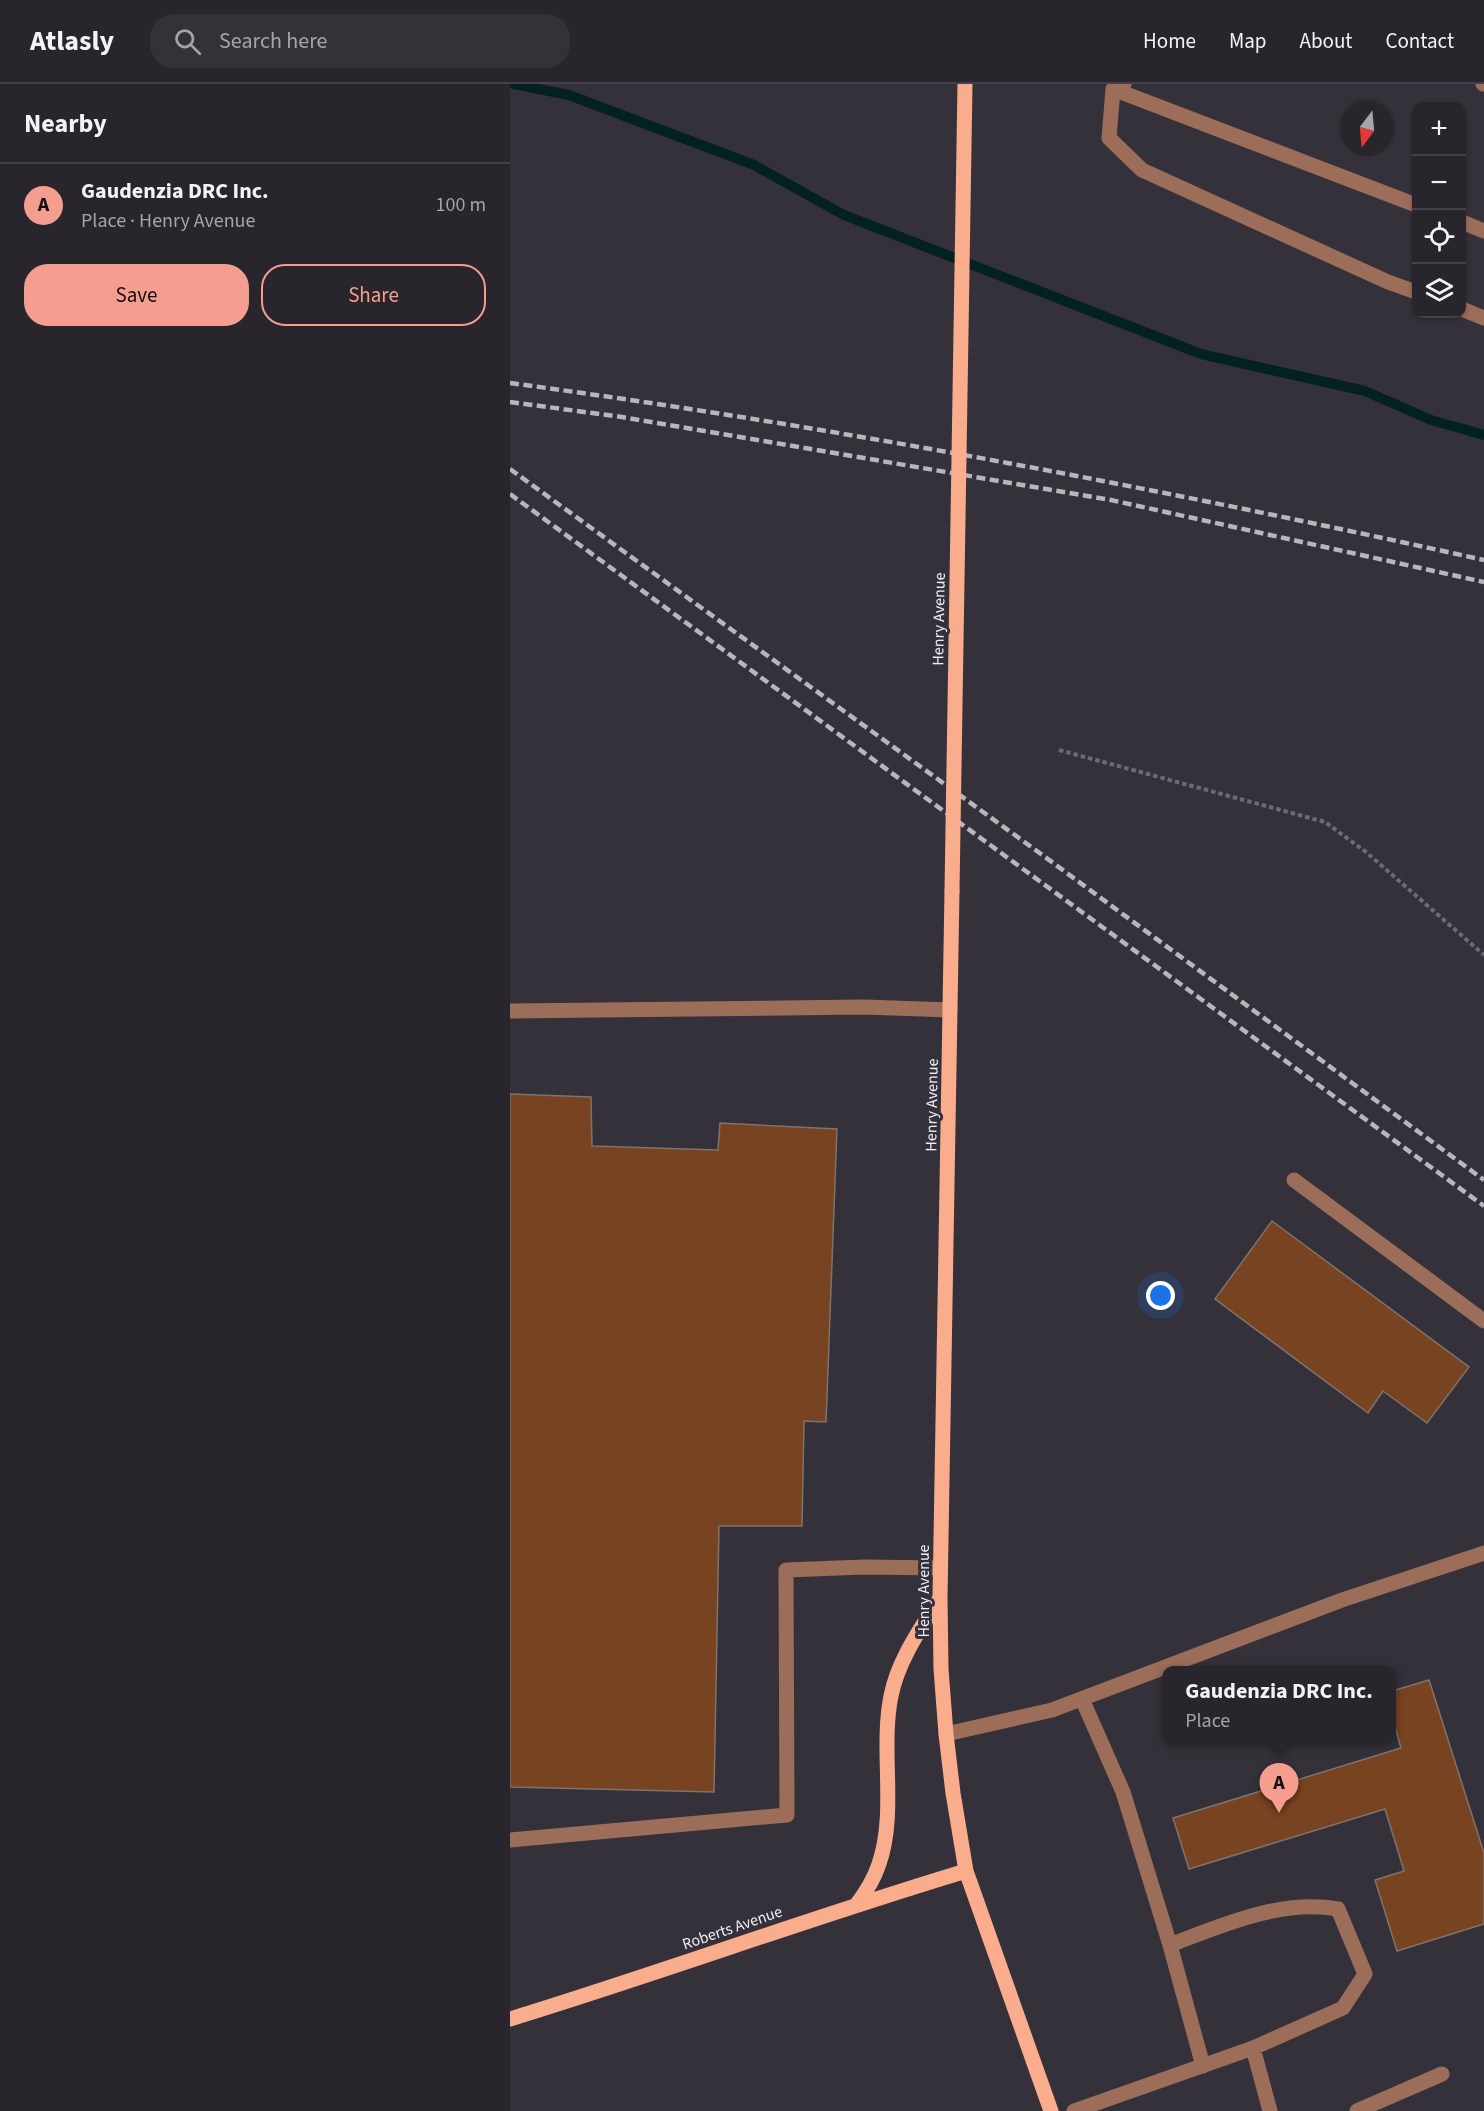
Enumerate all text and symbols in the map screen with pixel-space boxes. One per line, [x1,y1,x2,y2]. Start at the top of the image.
search box [150,14,570,68]
text: Atlasly [30,21,114,61]
icon: search [171,25,204,58]
text: Search here [219,25,328,57]
text: Home [1143,26,1196,56]
text: Map [1229,26,1267,56]
text: About [1300,26,1352,56]
text: Contact [1385,26,1454,56]
north arrow [1340,102,1394,156]
map controls [1412,102,1466,318]
button: + [1412,102,1466,156]
text: Nearby [24,105,107,142]
button: − [1412,156,1466,210]
text: Gaudenzia DRC Inc. [81,175,269,207]
text: A [38,191,49,219]
text: 100 m [436,191,486,219]
text: Place · Henry Avenue [81,207,255,235]
button: locate [1412,210,1466,264]
button: Save [24,264,249,326]
button: Share [261,264,486,326]
button: layers [1412,264,1466,318]
street label: Henry Avenue [927,572,951,666]
street label: Henry Avenue [920,1058,944,1152]
your location [1146,1281,1175,1310]
street label: Henry Avenue [913,1544,935,1638]
popup [1162,1666,1396,1744]
text: Gaudenzia DRC Inc. [1185,1675,1373,1707]
text: Place [1185,1707,1230,1735]
pin: A [1260,1764,1298,1813]
street label: Roberts Avenue [679,1901,785,1955]

